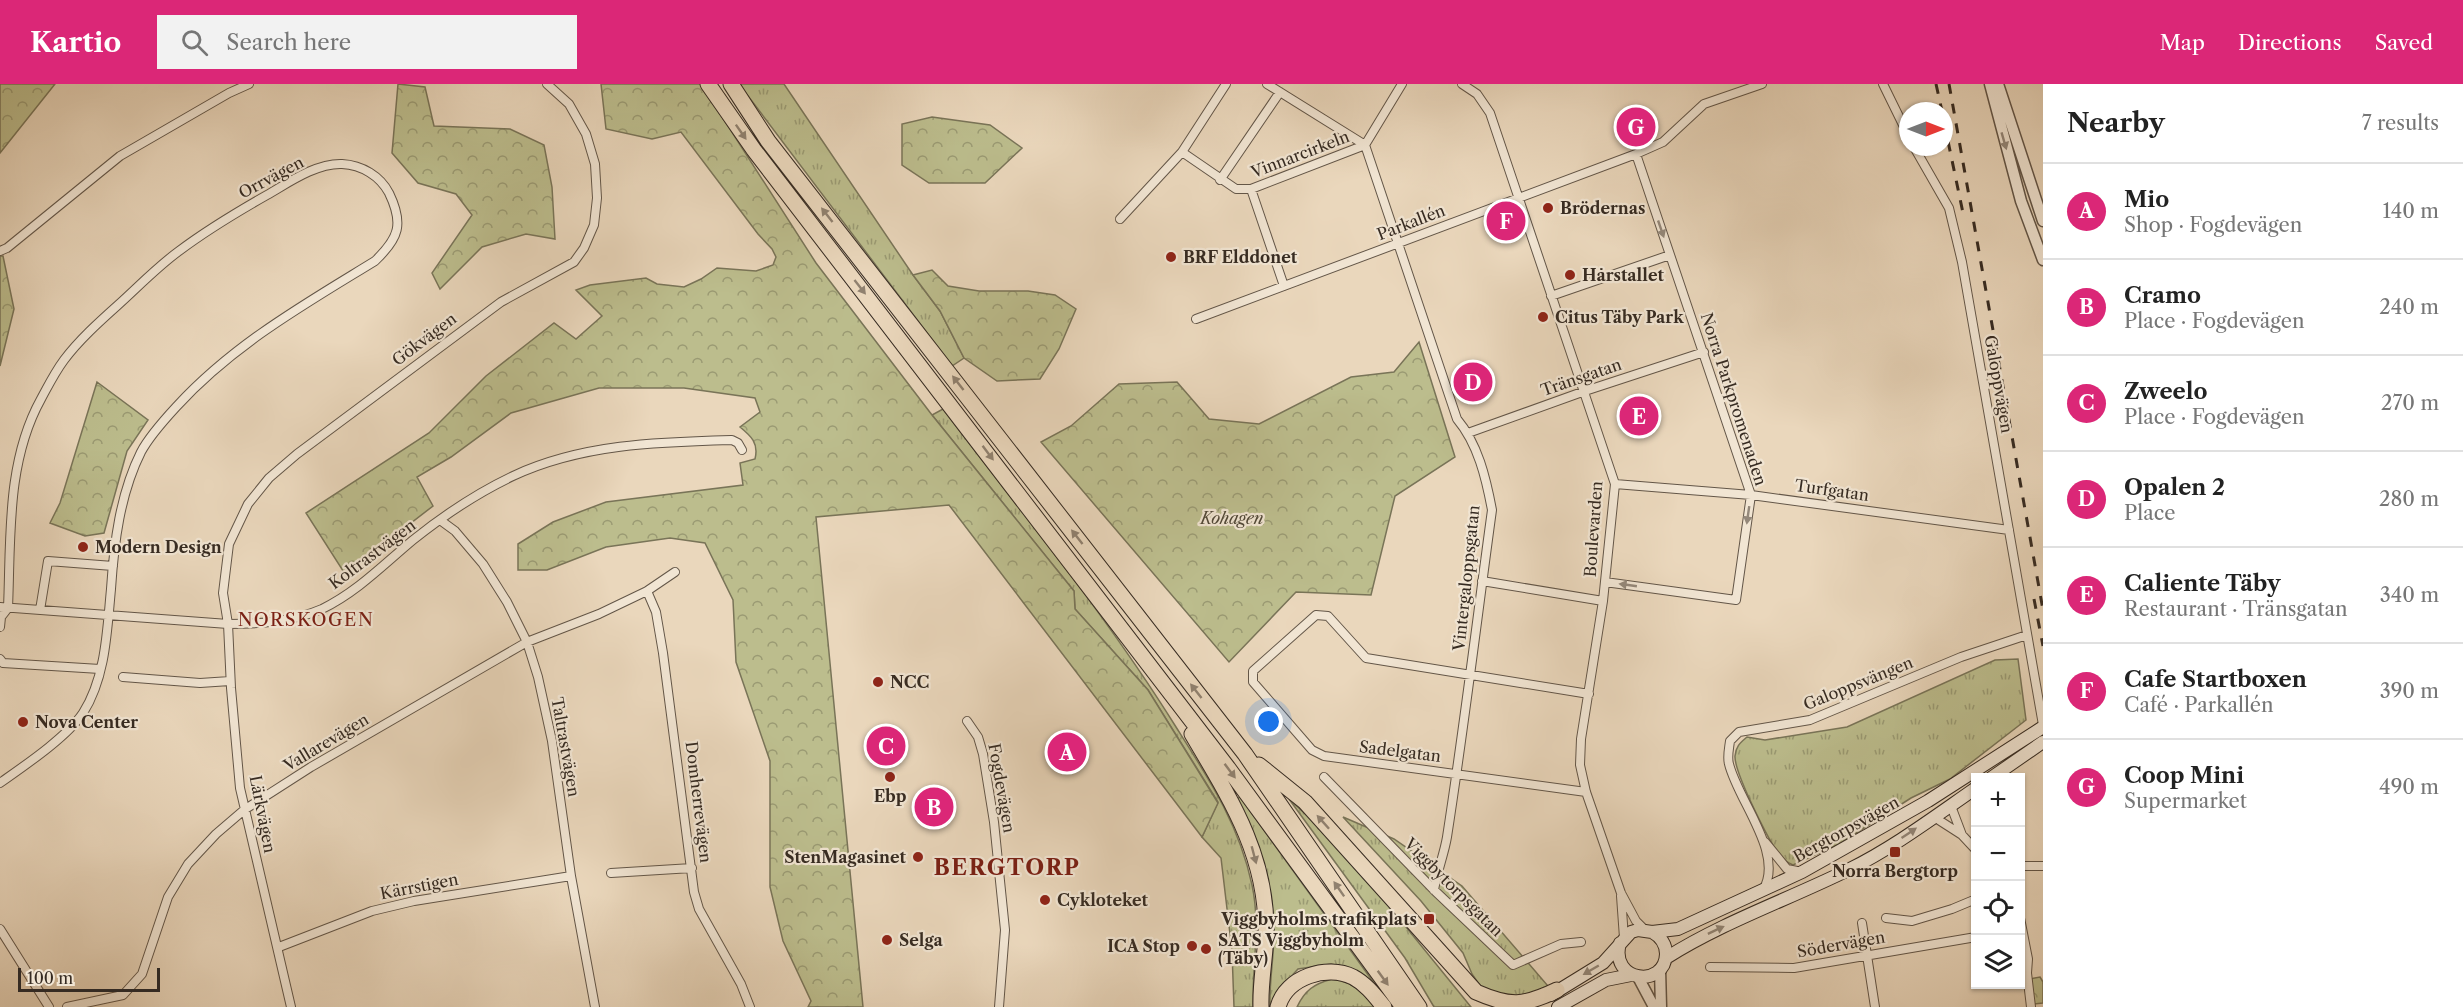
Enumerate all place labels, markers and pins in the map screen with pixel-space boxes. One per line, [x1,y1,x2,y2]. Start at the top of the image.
pin: G [1616,104,1656,150]
pin: F [1486,198,1526,244]
place label: Brödernas [1560,198,1645,218]
marker: Brödernas [1541,201,1555,215]
place label: BRF Elddonet [1183,247,1298,267]
marker: BRF Elddonet [1164,250,1178,264]
place label: Hårstallet [1582,265,1664,285]
marker: Hårstallet [1563,268,1577,282]
place label: Citus Täby Park [1555,307,1684,327]
marker: Citus Täby Park [1536,310,1550,324]
pin: D [1454,360,1492,404]
pin: E [1620,394,1658,438]
place label: Modern Design [95,537,222,557]
marker: Modern Design [76,540,90,554]
place label: NCC [890,672,929,692]
marker: NCC [871,675,885,689]
place label: Nova Center [35,712,138,732]
marker: Nova Center [16,715,30,729]
pin: C [866,724,906,768]
pin: A [1048,730,1086,774]
marker: Ebp [883,770,897,784]
pin: B [914,784,954,830]
place label: Ebp [874,786,907,806]
marker: Norra Bergtorp [1888,845,1902,859]
place label: StenMagasinet [784,847,907,867]
marker: StenMagasinet [911,850,925,864]
place label: Norra Bergtorp [1832,861,1958,881]
place label: Cykloteket [1057,890,1149,910]
marker: Cykloteket [1038,893,1052,907]
place label: Viggbyholms trafikplats [1220,909,1417,929]
marker: Viggbyholms trafikplats [1422,912,1436,926]
place label: Selga [899,930,944,950]
place label: SATS Viggbyholm (Täby) [1218,930,1364,968]
marker: Selga [880,933,894,947]
place label: ICA Stop [1107,936,1180,956]
marker: ICA Stop [1185,939,1199,953]
marker: SATS Viggbyholm (Täby) [1199,942,1213,956]

